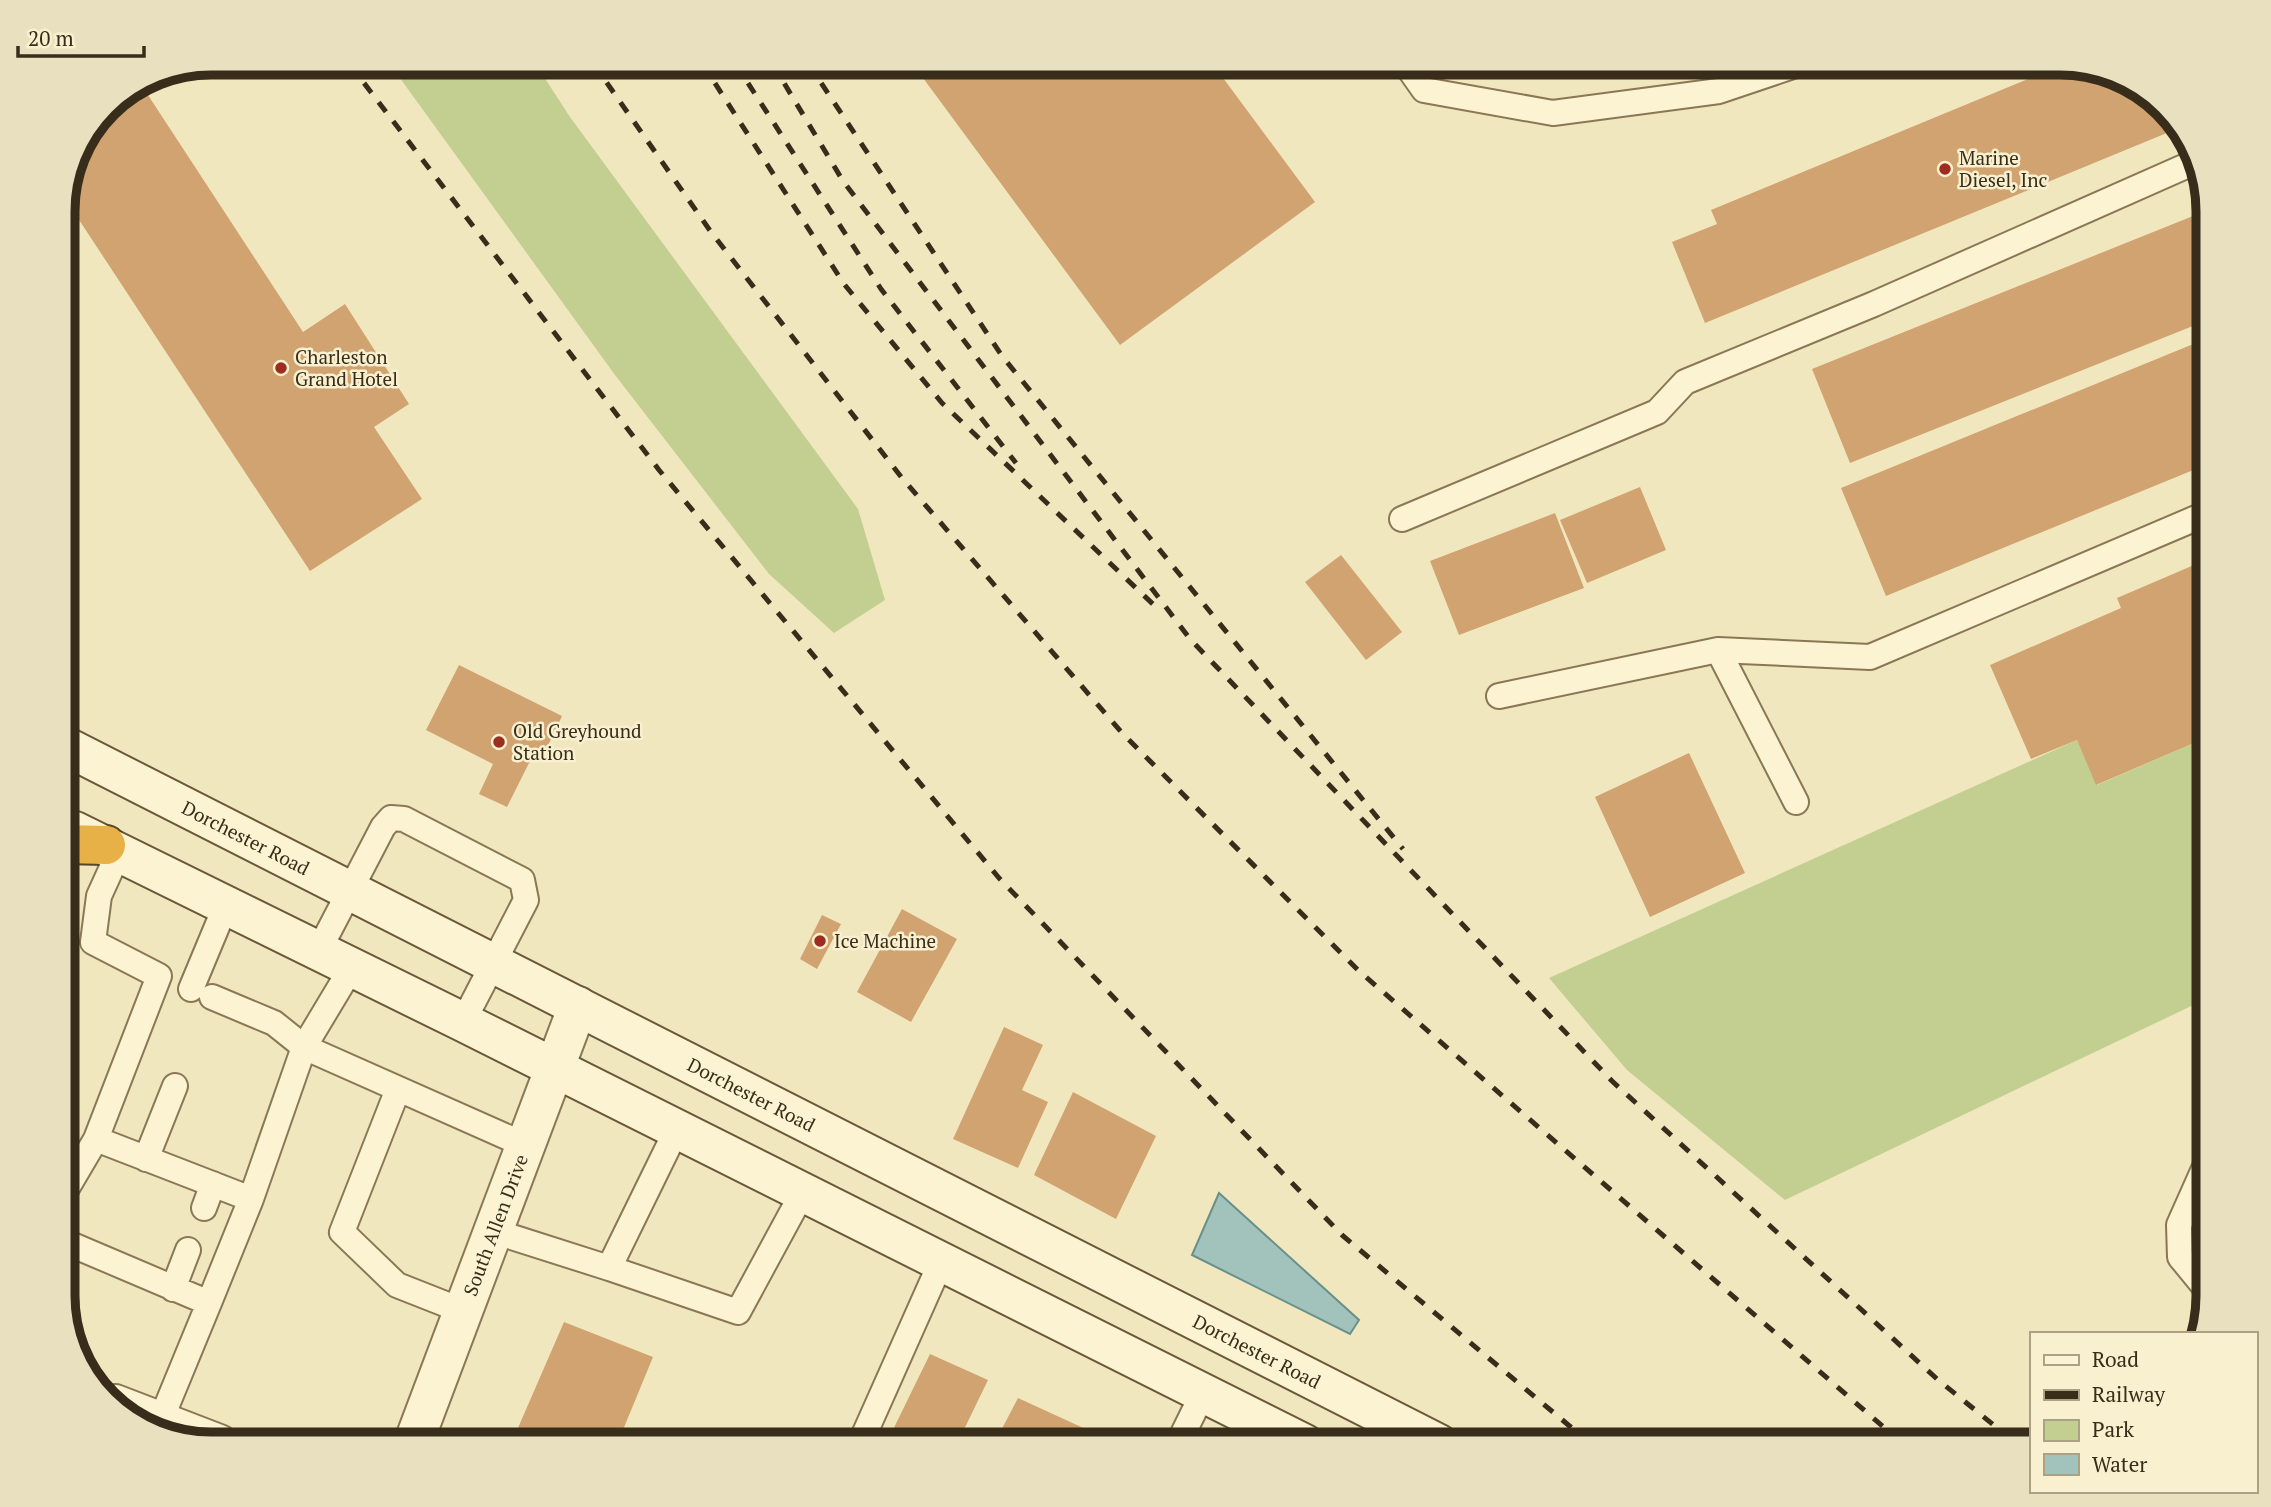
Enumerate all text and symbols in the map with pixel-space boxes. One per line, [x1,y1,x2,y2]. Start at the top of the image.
scale bar [18,14,144,58]
text: 20 m [28,24,74,52]
place label: Marine Diesel, Inc [1959,145,2047,192]
marker: Marine Diesel, Inc [1937,161,1953,177]
place label: Charleston Grand Hotel [295,344,398,391]
marker: Charleston Grand Hotel [273,360,289,376]
place label: Old Greyhound Station [513,718,642,765]
marker: Old Greyhound Station [491,734,507,750]
street label: Dorchester Road [178,795,314,880]
place label: Ice Machine [834,928,936,953]
marker: Ice Machine [812,933,828,949]
street label: Dorchester Road [683,1051,820,1137]
street label: South Allen Drive [457,1151,533,1299]
street label: Dorchester Road [1189,1308,1326,1394]
legend [2030,1332,2257,1493]
text: Road [2092,1345,2139,1373]
text: Railway [2092,1380,2166,1408]
text: Park [2092,1415,2134,1443]
text: Water [2092,1450,2147,1478]

